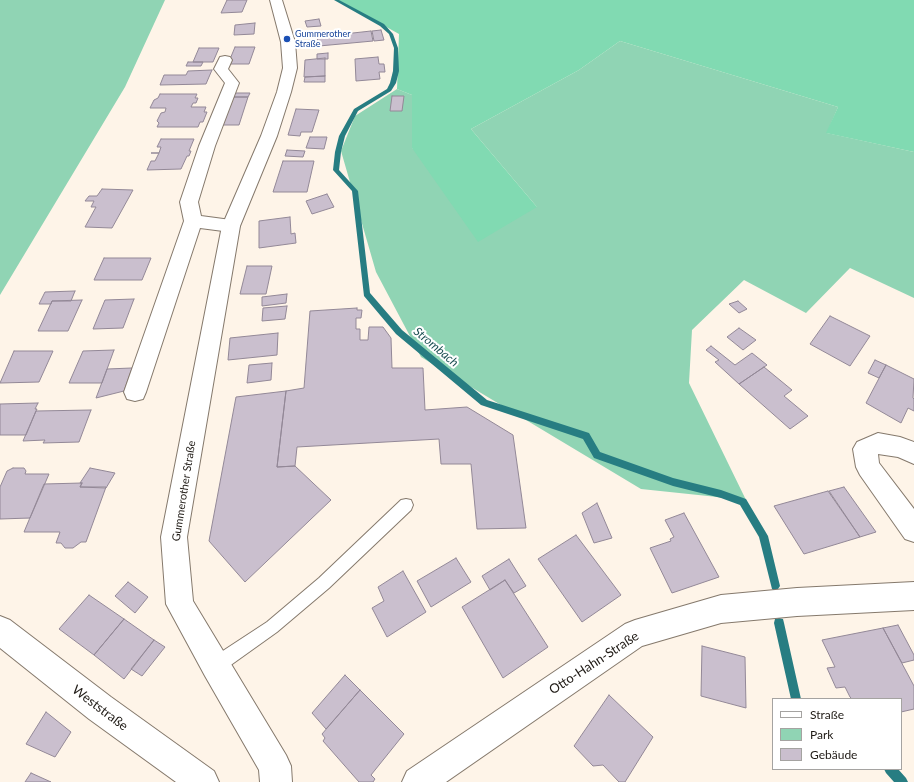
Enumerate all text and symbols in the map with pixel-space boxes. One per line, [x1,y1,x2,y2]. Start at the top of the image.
place label: Gummerother Straße [295,29,350,50]
marker: Gummerother Straße [282,34,292,44]
water label: Strombach [411,324,461,370]
street label: Gummerother Straße [170,440,198,542]
street label: Otto-Hahn-Straße [546,628,642,698]
street label: Weststraße [69,682,131,734]
legend [772,698,902,770]
text: Straße [810,707,844,722]
text: Park [810,727,833,742]
text: Gebäude [810,747,857,762]

